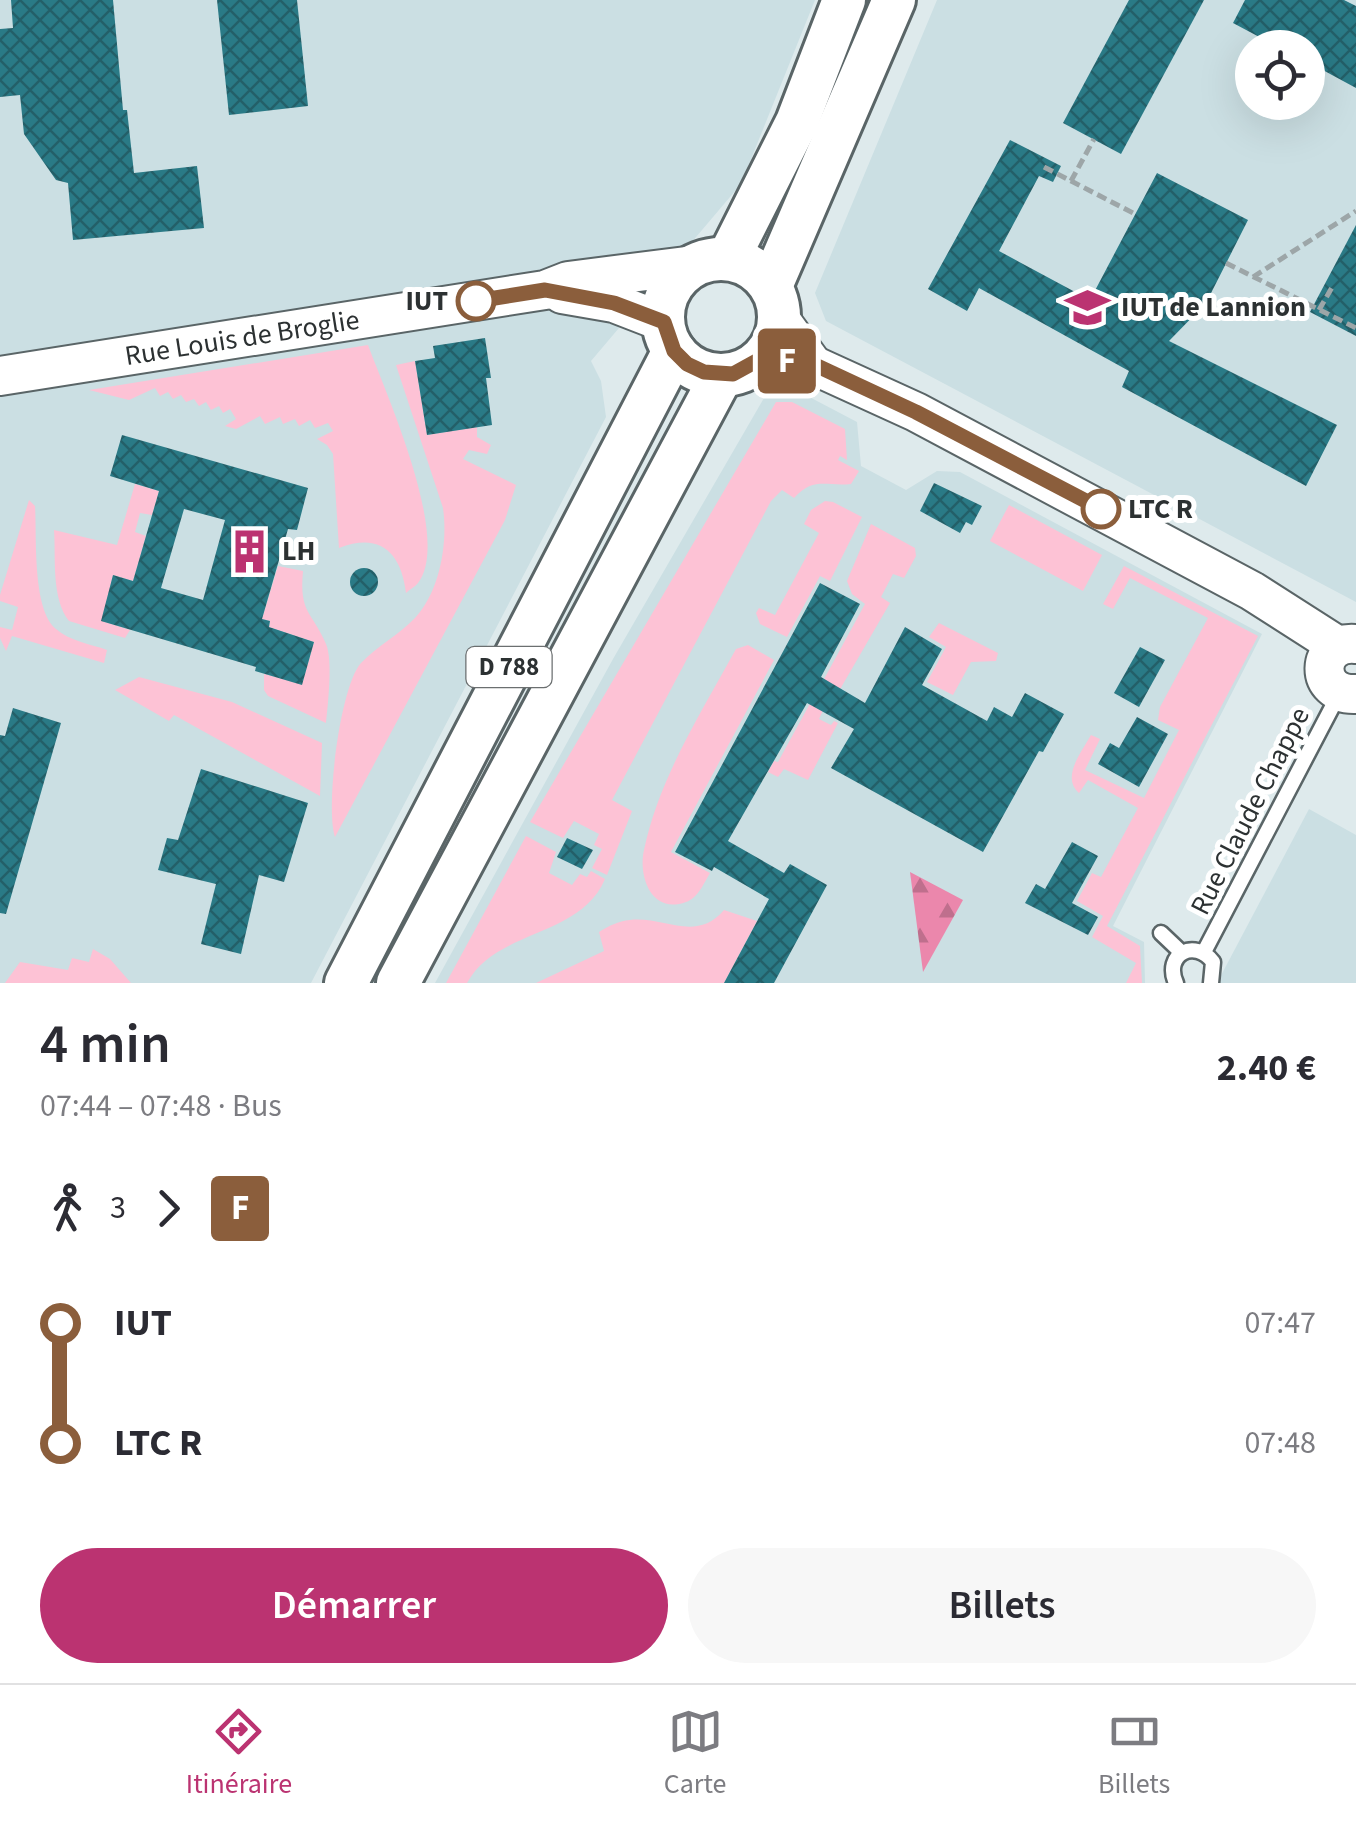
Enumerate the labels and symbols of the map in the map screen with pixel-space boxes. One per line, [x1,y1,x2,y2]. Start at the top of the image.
place label: IUT [405,281,448,321]
marker: IUT [457,282,495,320]
school or university icon: IUT de Lannion [1064,283,1112,331]
place label: IUT de Lannion [1121,287,1306,327]
street label: Rue Louis de Broglie [122,300,362,376]
line badge: F [754,328,820,394]
place label: LTC R [1128,489,1193,529]
marker: LTC R [1082,490,1120,528]
building icon: LH [225,527,273,575]
place label: LH [282,531,315,571]
road number: D 788 [466,647,552,687]
street label: Rue Claude Chappe [1180,700,1320,922]

